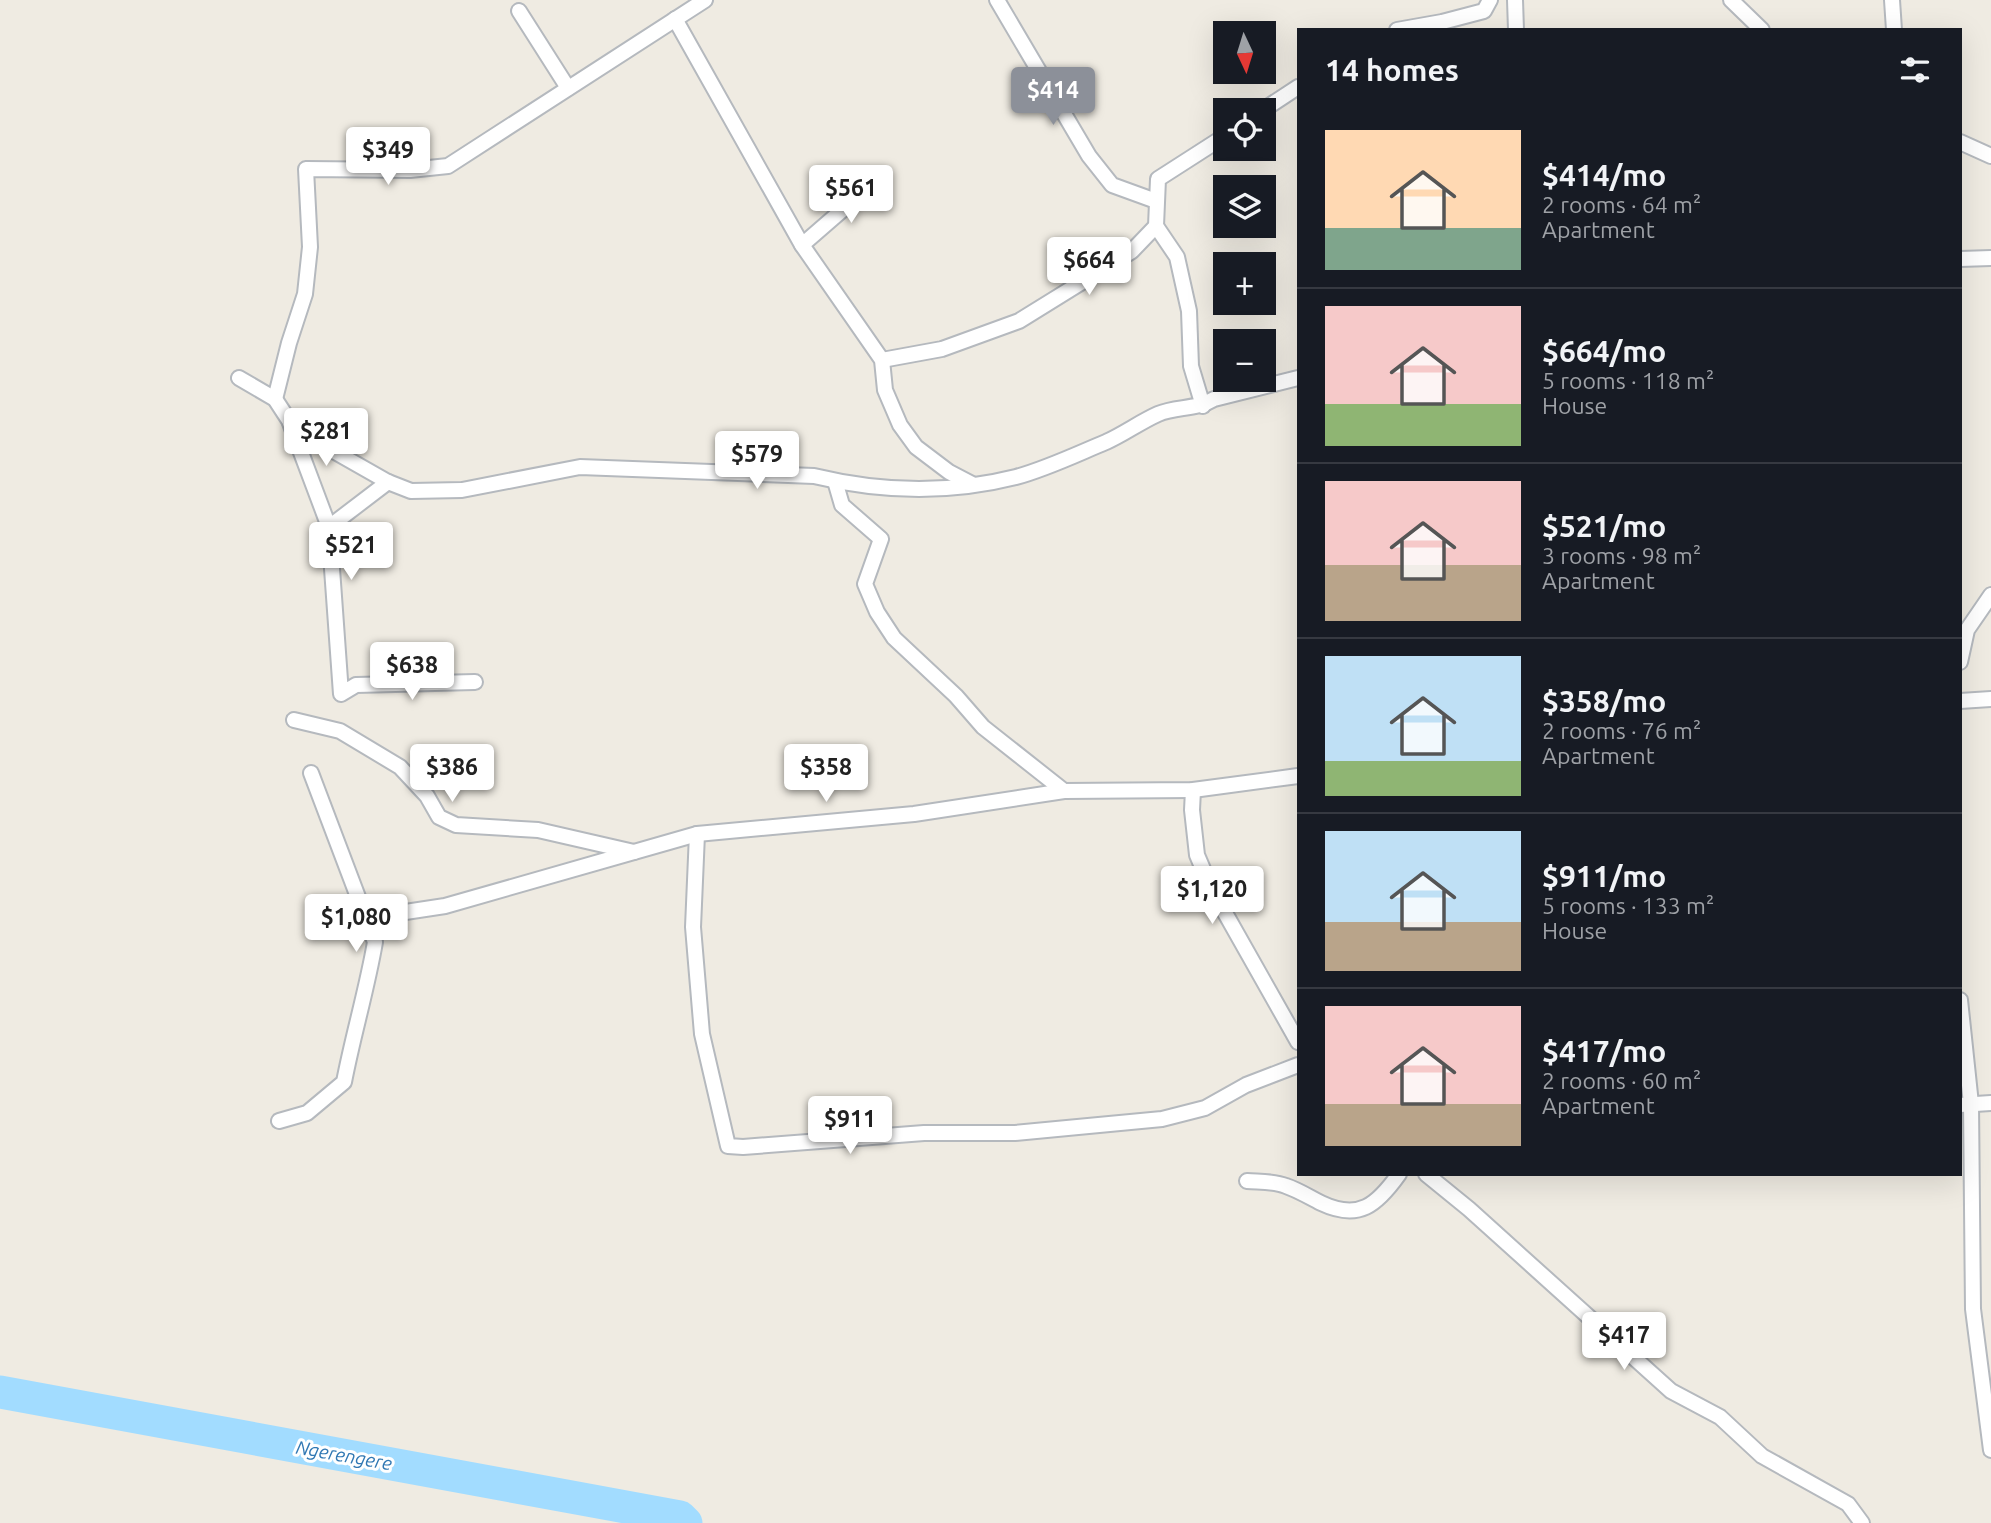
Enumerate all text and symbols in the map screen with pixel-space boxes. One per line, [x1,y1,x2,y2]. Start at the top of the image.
north arrow [1213,21,1276,84]
map controls [1213,21,1276,392]
icon: filters [1896,51,1934,89]
text: 14 homes [1325,53,1459,87]
pin: $414 [1012,68,1094,127]
text: $414 [1027,77,1079,102]
button: locate [1213,98,1276,161]
pin: $349 [347,128,429,187]
text: $349 [362,137,414,162]
icon: home [1381,158,1465,242]
text: $414/mo [1542,158,1666,192]
pin: $561 [810,166,892,225]
text: $561 [825,175,877,200]
button: layers [1213,175,1276,238]
text: 2 rooms · 64 m² [1542,192,1701,217]
text: Apartment [1542,217,1655,242]
pin: $664 [1048,238,1130,297]
text: $664 [1063,247,1115,272]
button: + [1213,252,1276,315]
button: − [1213,329,1276,392]
icon: home [1381,334,1465,418]
text: $664/mo [1542,334,1666,368]
text: 5 rooms · 118 m² [1542,368,1714,393]
text: House [1542,393,1607,418]
pin: $281 [285,408,367,468]
text: $281 [300,418,352,443]
pin: $579 [716,432,798,491]
text: $579 [731,441,783,466]
icon: home [1381,509,1465,593]
text: $521/mo [1542,509,1666,543]
pin: $521 [310,522,392,582]
text: $521 [325,532,377,557]
text: 3 rooms · 98 m² [1542,543,1701,568]
text: Apartment [1542,568,1655,593]
pin: $638 [371,642,453,702]
text: $638 [386,652,438,677]
icon: home [1381,684,1465,768]
text: $358/mo [1542,684,1666,718]
text: 2 rooms · 76 m² [1542,718,1701,743]
text: Apartment [1542,743,1655,768]
pin: $386 [411,744,493,804]
pin: $358 [785,744,867,804]
text: $386 [426,754,478,779]
text: $358 [800,754,852,779]
icon: home [1381,859,1465,943]
text: $911/mo [1542,859,1666,893]
pin: $1,120 [1155,866,1269,926]
text: $1,120 [1177,876,1247,901]
text: 5 rooms · 133 m² [1542,893,1714,918]
pin: $1,080 [299,894,413,954]
text: $1,080 [321,904,391,929]
text: House [1542,918,1607,943]
icon: home [1381,1034,1465,1118]
text: $417/mo [1542,1034,1666,1068]
text: 2 rooms · 60 m² [1542,1068,1701,1093]
text: Apartment [1542,1093,1655,1118]
pin: $911 [809,1096,891,1156]
text: $911 [824,1106,876,1131]
pin: $417 [1583,1312,1665,1372]
text: $417 [1598,1322,1650,1347]
water label: Ngerengere [294,1436,394,1474]

